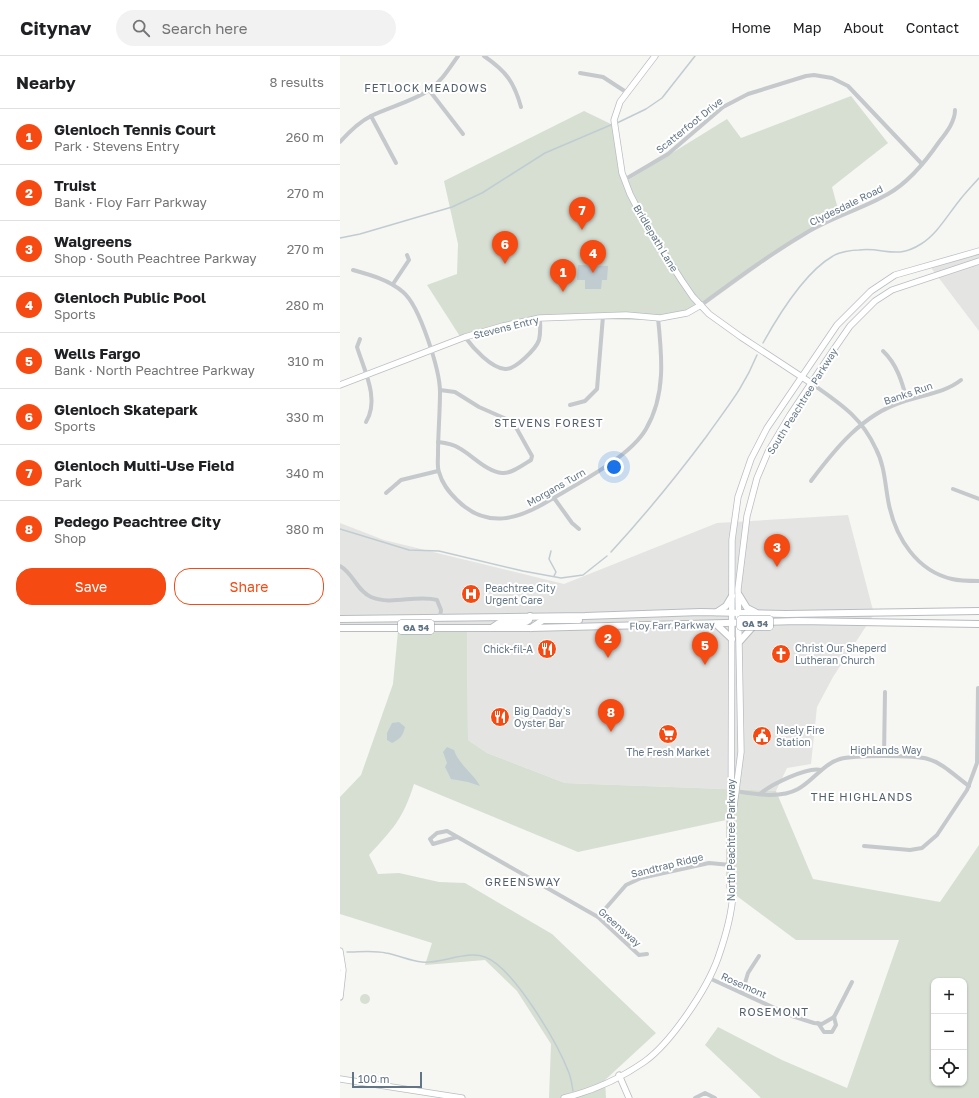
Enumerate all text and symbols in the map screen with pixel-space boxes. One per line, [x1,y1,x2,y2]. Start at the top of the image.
search box [116,10,396,46]
text: Citynav [20,16,92,39]
icon: search [130,17,152,39]
text: Search here [162,19,247,37]
text: Home [731,19,771,36]
text: Map [793,19,821,36]
text: About [843,19,884,36]
text: Contact [906,19,959,36]
text: Nearby [16,72,76,93]
text: 8 results [270,74,324,90]
district label: FETLOCK MEADOWS [364,81,488,94]
street label: Scatterfoot Drive [653,94,725,155]
text: Glenloch Tennis Court [54,120,216,138]
text: 1 [26,129,32,145]
text: 260 m [286,129,324,145]
text: Park · Stevens Entry [54,138,180,154]
text: Truist [54,176,96,194]
street label: Clydesdale Road [807,182,885,228]
text: 2 [25,185,33,201]
text: 270 m [287,185,324,201]
text: Bank · Floy Farr Parkway [54,194,207,210]
pin: 7 [569,197,595,230]
street label: Bridlepath Lane [631,202,681,274]
pin: 6 [492,231,518,264]
text: Walgreens [54,232,132,250]
pin: 4 [580,240,606,273]
text: 3 [25,241,33,257]
text: 270 m [287,241,324,257]
text: Shop · South Peachtree Parkway [54,250,257,266]
pin: 1 [550,259,576,292]
text: Glenloch Public Pool [54,288,206,306]
text: 4 [25,297,33,313]
text: 280 m [286,297,324,313]
text: Sports [54,306,96,322]
street label: Stevens Entry [472,313,540,341]
text: Wells Fargo [54,344,140,362]
street label: South Peachtree Parkway [764,345,840,456]
text: 5 [25,353,33,369]
text: 310 m [287,353,324,369]
text: Bank · North Peachtree Parkway [54,362,255,378]
street label: Banks Run [882,379,934,407]
text: Glenloch Skatepark [54,400,198,418]
text: 6 [25,409,33,425]
text: 330 m [286,409,324,425]
district label: STEVENS FOREST [494,416,604,429]
text: Sports [54,418,96,434]
text: Glenloch Multi-Use Field [54,456,234,474]
your location [604,457,624,477]
text: 7 [25,465,33,481]
text: 340 m [286,465,324,481]
street label: Morgans Turn [525,465,587,509]
text: Park [54,474,82,490]
text: Pedego Peachtree City [54,512,221,530]
text: 8 [25,521,33,537]
text: 380 m [286,521,324,537]
text: Shop [54,530,86,546]
pin: 3 [764,534,790,567]
button: Save [16,568,166,605]
button: Share [174,568,324,605]
place label: Peachtree City Urgent Care [485,582,556,606]
hospital icon: Peachtree City Urgent Care [460,583,482,605]
road number: GA 54 [737,616,773,630]
street label: Floy Farr Parkway [629,618,715,632]
road number: GA 54 [398,620,434,634]
pin: 2 [595,625,621,658]
pin: 5 [692,632,718,665]
restaurant icon: Chick-fil-A [536,638,558,660]
place label: Christ Our Sheperd Lutheran Church [795,642,886,666]
place label: Chick-fil-A [483,643,533,655]
church icon: Christ Our Sheperd Lutheran Church [770,643,792,665]
pin: 8 [598,699,624,732]
place label: Big Daddy's Oyster Bar [514,705,570,729]
restaurant icon: Big Daddy's Oyster Bar [489,706,511,728]
supermarket icon: The Fresh Market [657,723,679,745]
place label: Neely Fire Station [776,724,825,748]
public building icon: Neely Fire Station [751,725,773,747]
street label: Highlands Way [850,744,922,756]
place label: The Fresh Market [626,746,710,758]
street label: North Peachtree Parkway [725,778,737,901]
district label: THE HIGHLANDS [811,790,913,803]
street label: Sandtrap Ridge [630,850,705,880]
district label: GREENSWAY [485,875,561,888]
street label: Greensway [596,905,644,949]
street label: Rosemont [719,970,769,1000]
map controls [931,978,967,1086]
button: + [931,978,967,1014]
district label: ROSEMONT [739,1005,809,1018]
button: − [931,1014,967,1050]
button: locate [931,1050,967,1086]
scale bar [352,1070,422,1089]
text: 100 m [358,1072,389,1085]

